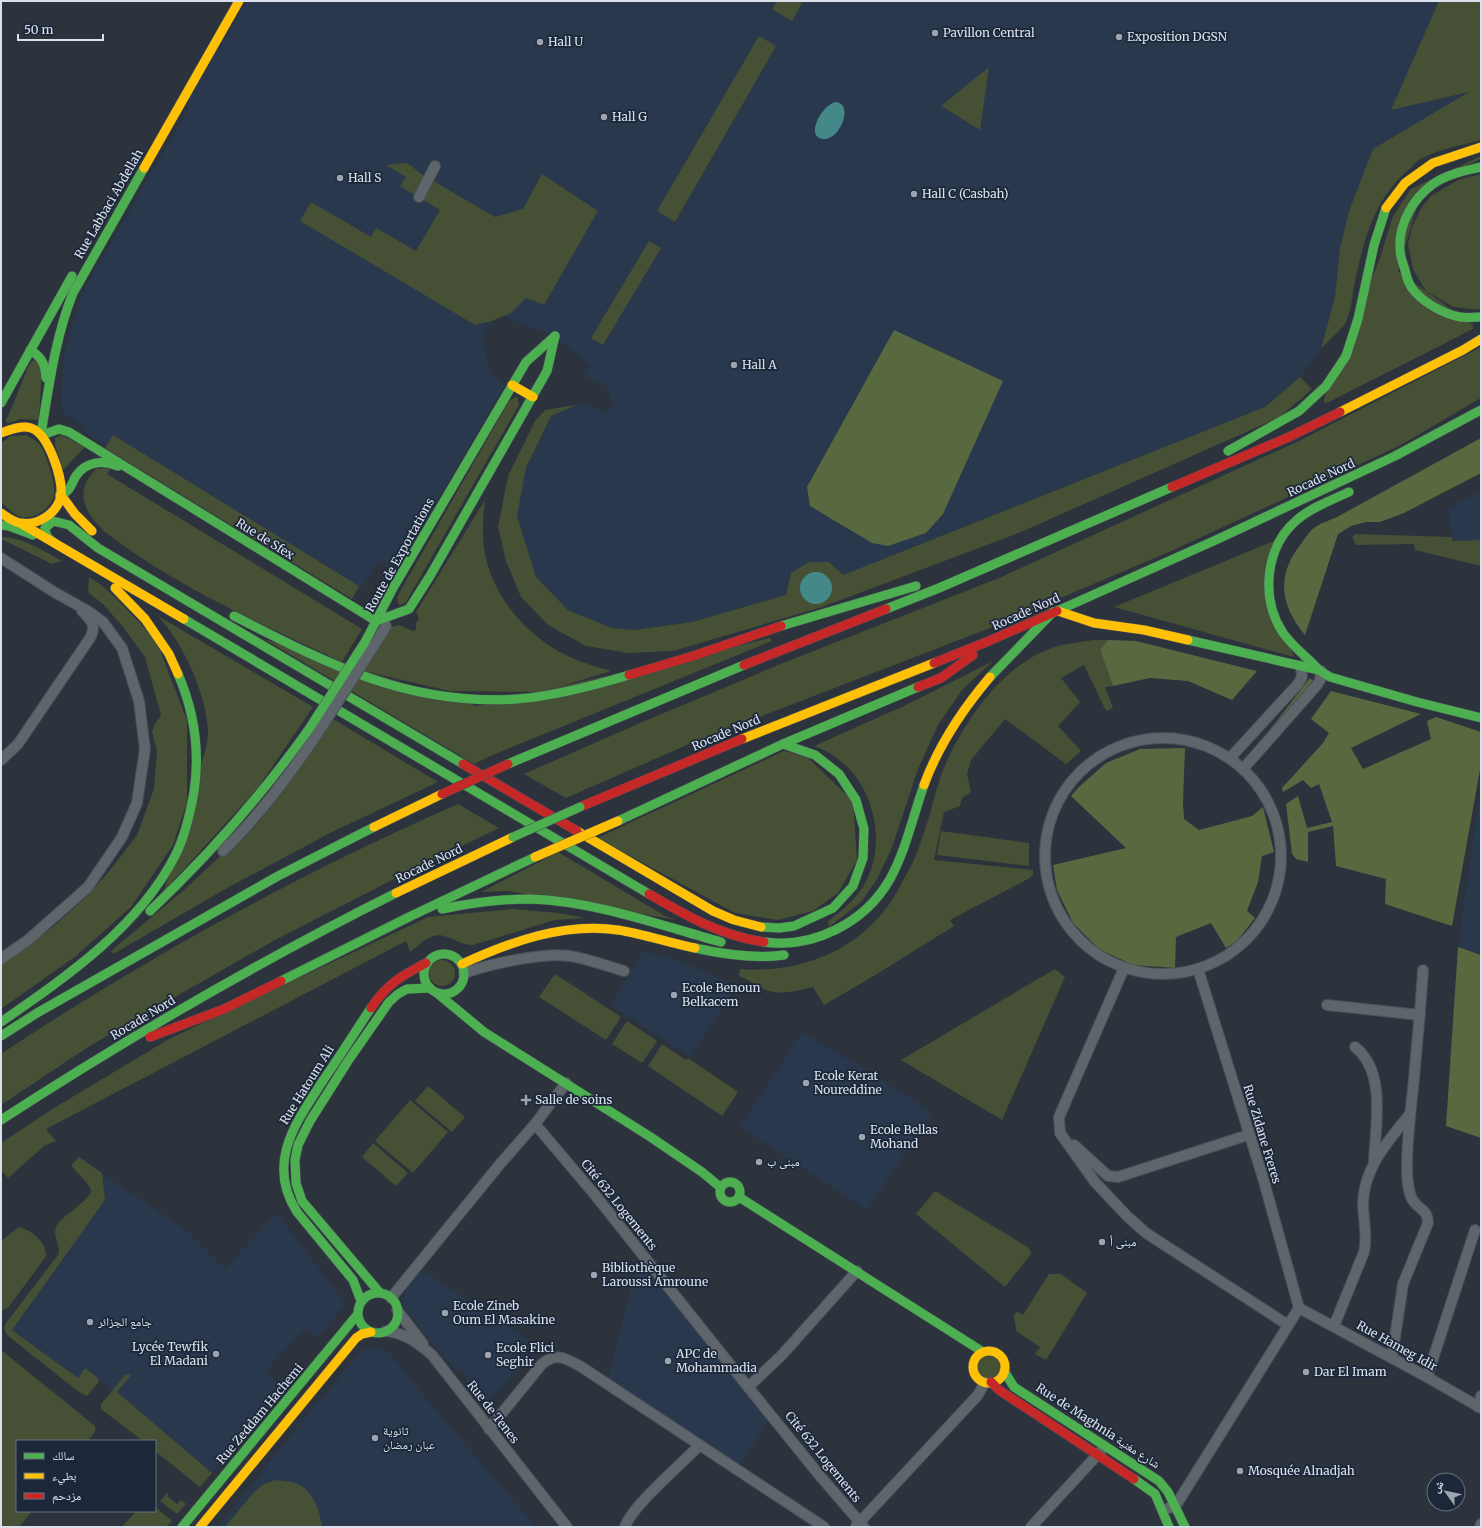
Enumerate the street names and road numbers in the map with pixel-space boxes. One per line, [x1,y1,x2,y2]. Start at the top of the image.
street label: Rue Labbaci Abdellah [71,146,146,261]
street label: Rocade Nord [1285,455,1357,500]
street label: Route de Exportations [362,495,437,614]
street label: Rue de Sfex [233,515,298,563]
street label: Rocade Nord [989,590,1062,633]
street label: Rocade Nord [689,711,762,754]
street label: Rocade Nord [393,841,465,886]
street label: Rocade Nord [108,992,178,1043]
street label: Rue Hatoum Ali [276,1042,337,1127]
street label: Rue Zidane Freres [1240,1082,1285,1185]
street label: Cité 632 Logements [578,1156,661,1253]
street label: Rue Hameg Idir [1354,1317,1441,1374]
street label: Rue Zeddam Hachemi [213,1360,306,1467]
street label: Rue de Tenes [464,1377,523,1446]
street label: Rue de Maghnia شارع مغنية [1033,1380,1163,1472]
street label: Cité 632 Logements [782,1408,865,1505]

